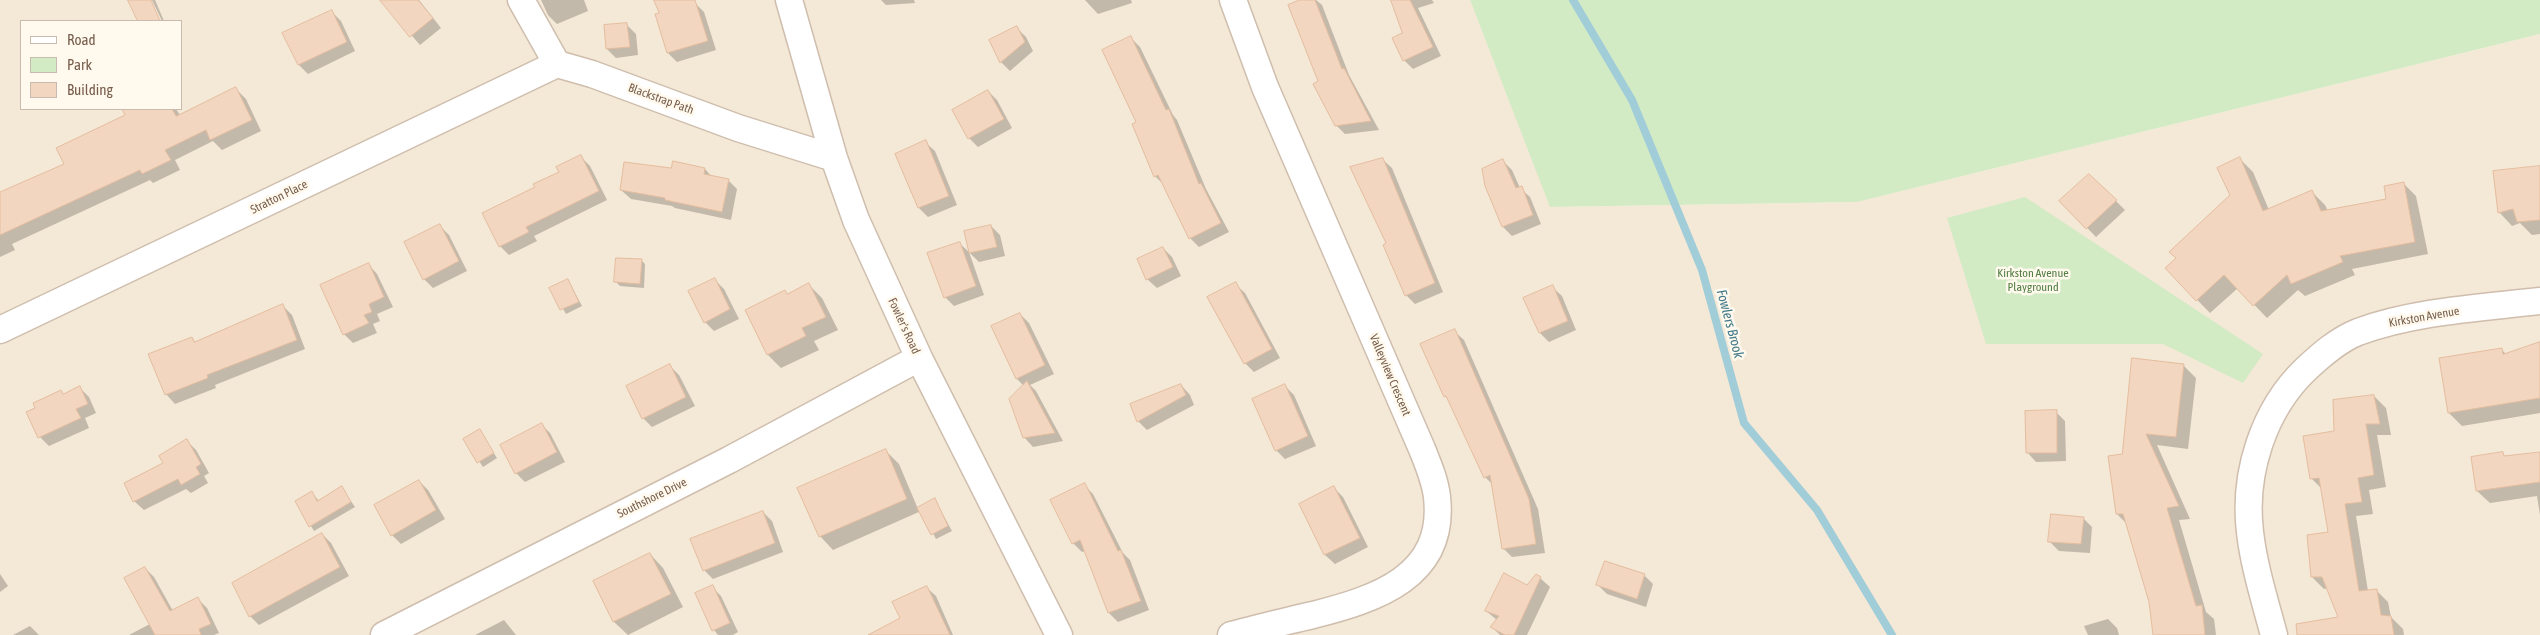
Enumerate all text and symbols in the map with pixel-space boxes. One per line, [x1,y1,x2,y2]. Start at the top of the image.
legend [20,20,182,110]
text: Road [67,31,96,48]
text: Park [67,56,92,73]
text: Building [67,81,113,98]
street label: Blackstrap Path [626,81,696,117]
street label: Stratton Place [248,177,310,217]
park label: Kirkston Avenue Playground [1997,266,2069,294]
water label: Fowlers Brook [1713,288,1747,360]
street label: Fowler's Road [885,296,923,356]
street label: Kirkston Avenue [2388,304,2460,330]
street label: Valleyview Crescent [1366,332,1414,418]
street label: Southshore Drive [615,475,689,521]

